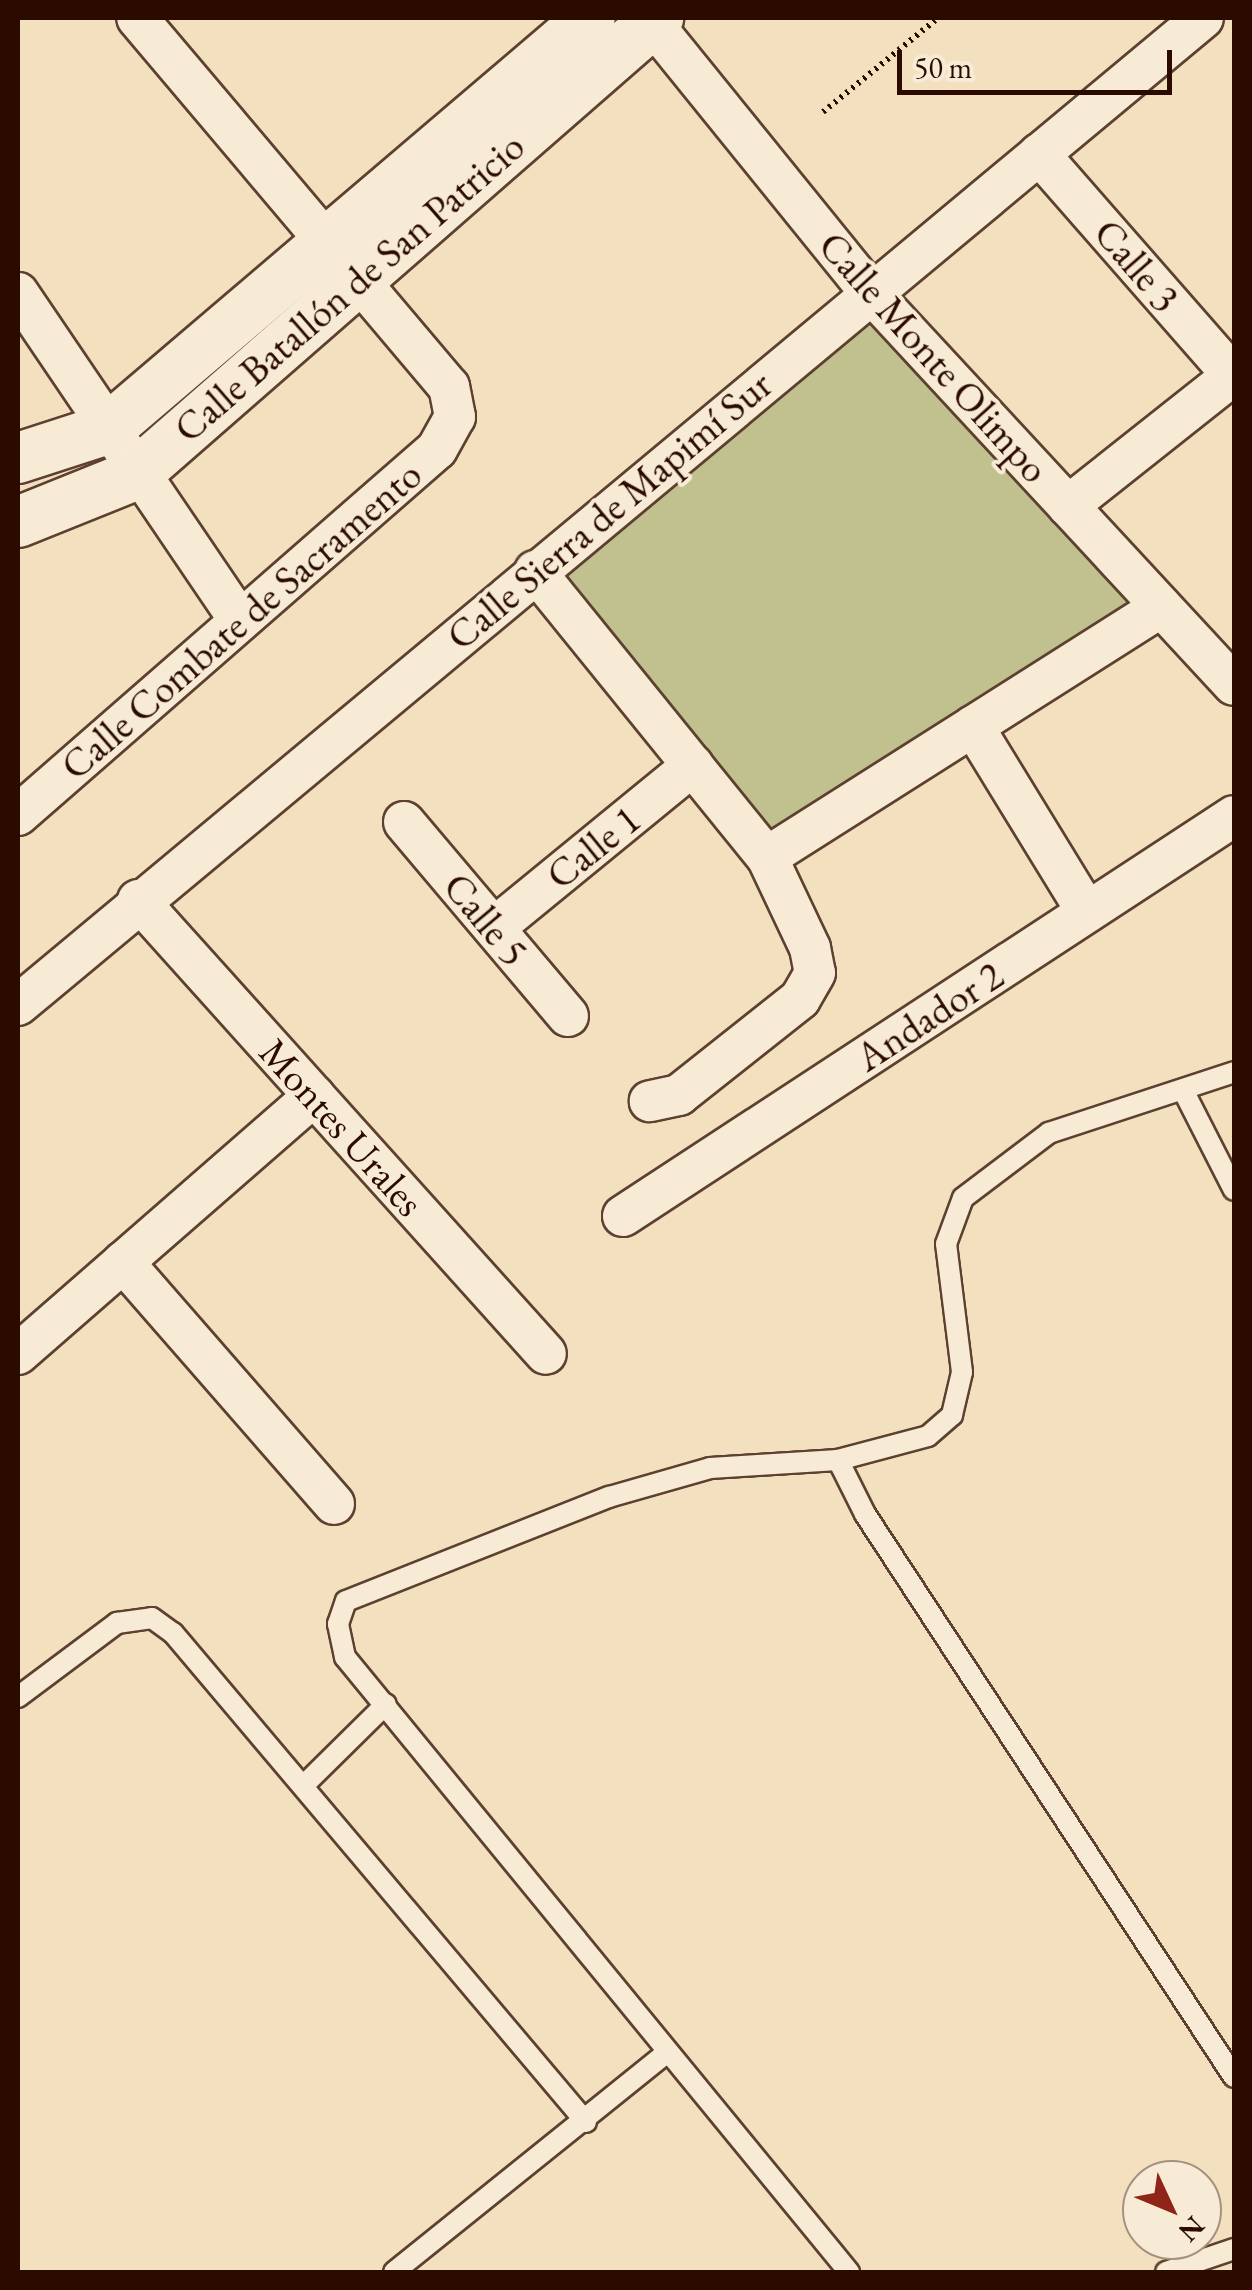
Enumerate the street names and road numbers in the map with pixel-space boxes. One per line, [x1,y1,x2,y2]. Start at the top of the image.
street label: Calle Batallón de San Patricio [164,122,534,452]
street label: Calle 3 [1084,209,1190,321]
street label: Calle Monte Olimpo [809,222,1059,492]
street label: Calle Sierra de Mapimí Sur [437,360,781,660]
street label: Calle Combate de Sacramento [51,450,431,790]
street label: Calle 1 [537,795,649,899]
street label: Calle 5 [433,863,539,975]
street label: Andador 2 [846,951,1012,1081]
street label: Montes Urales [250,1028,434,1226]

